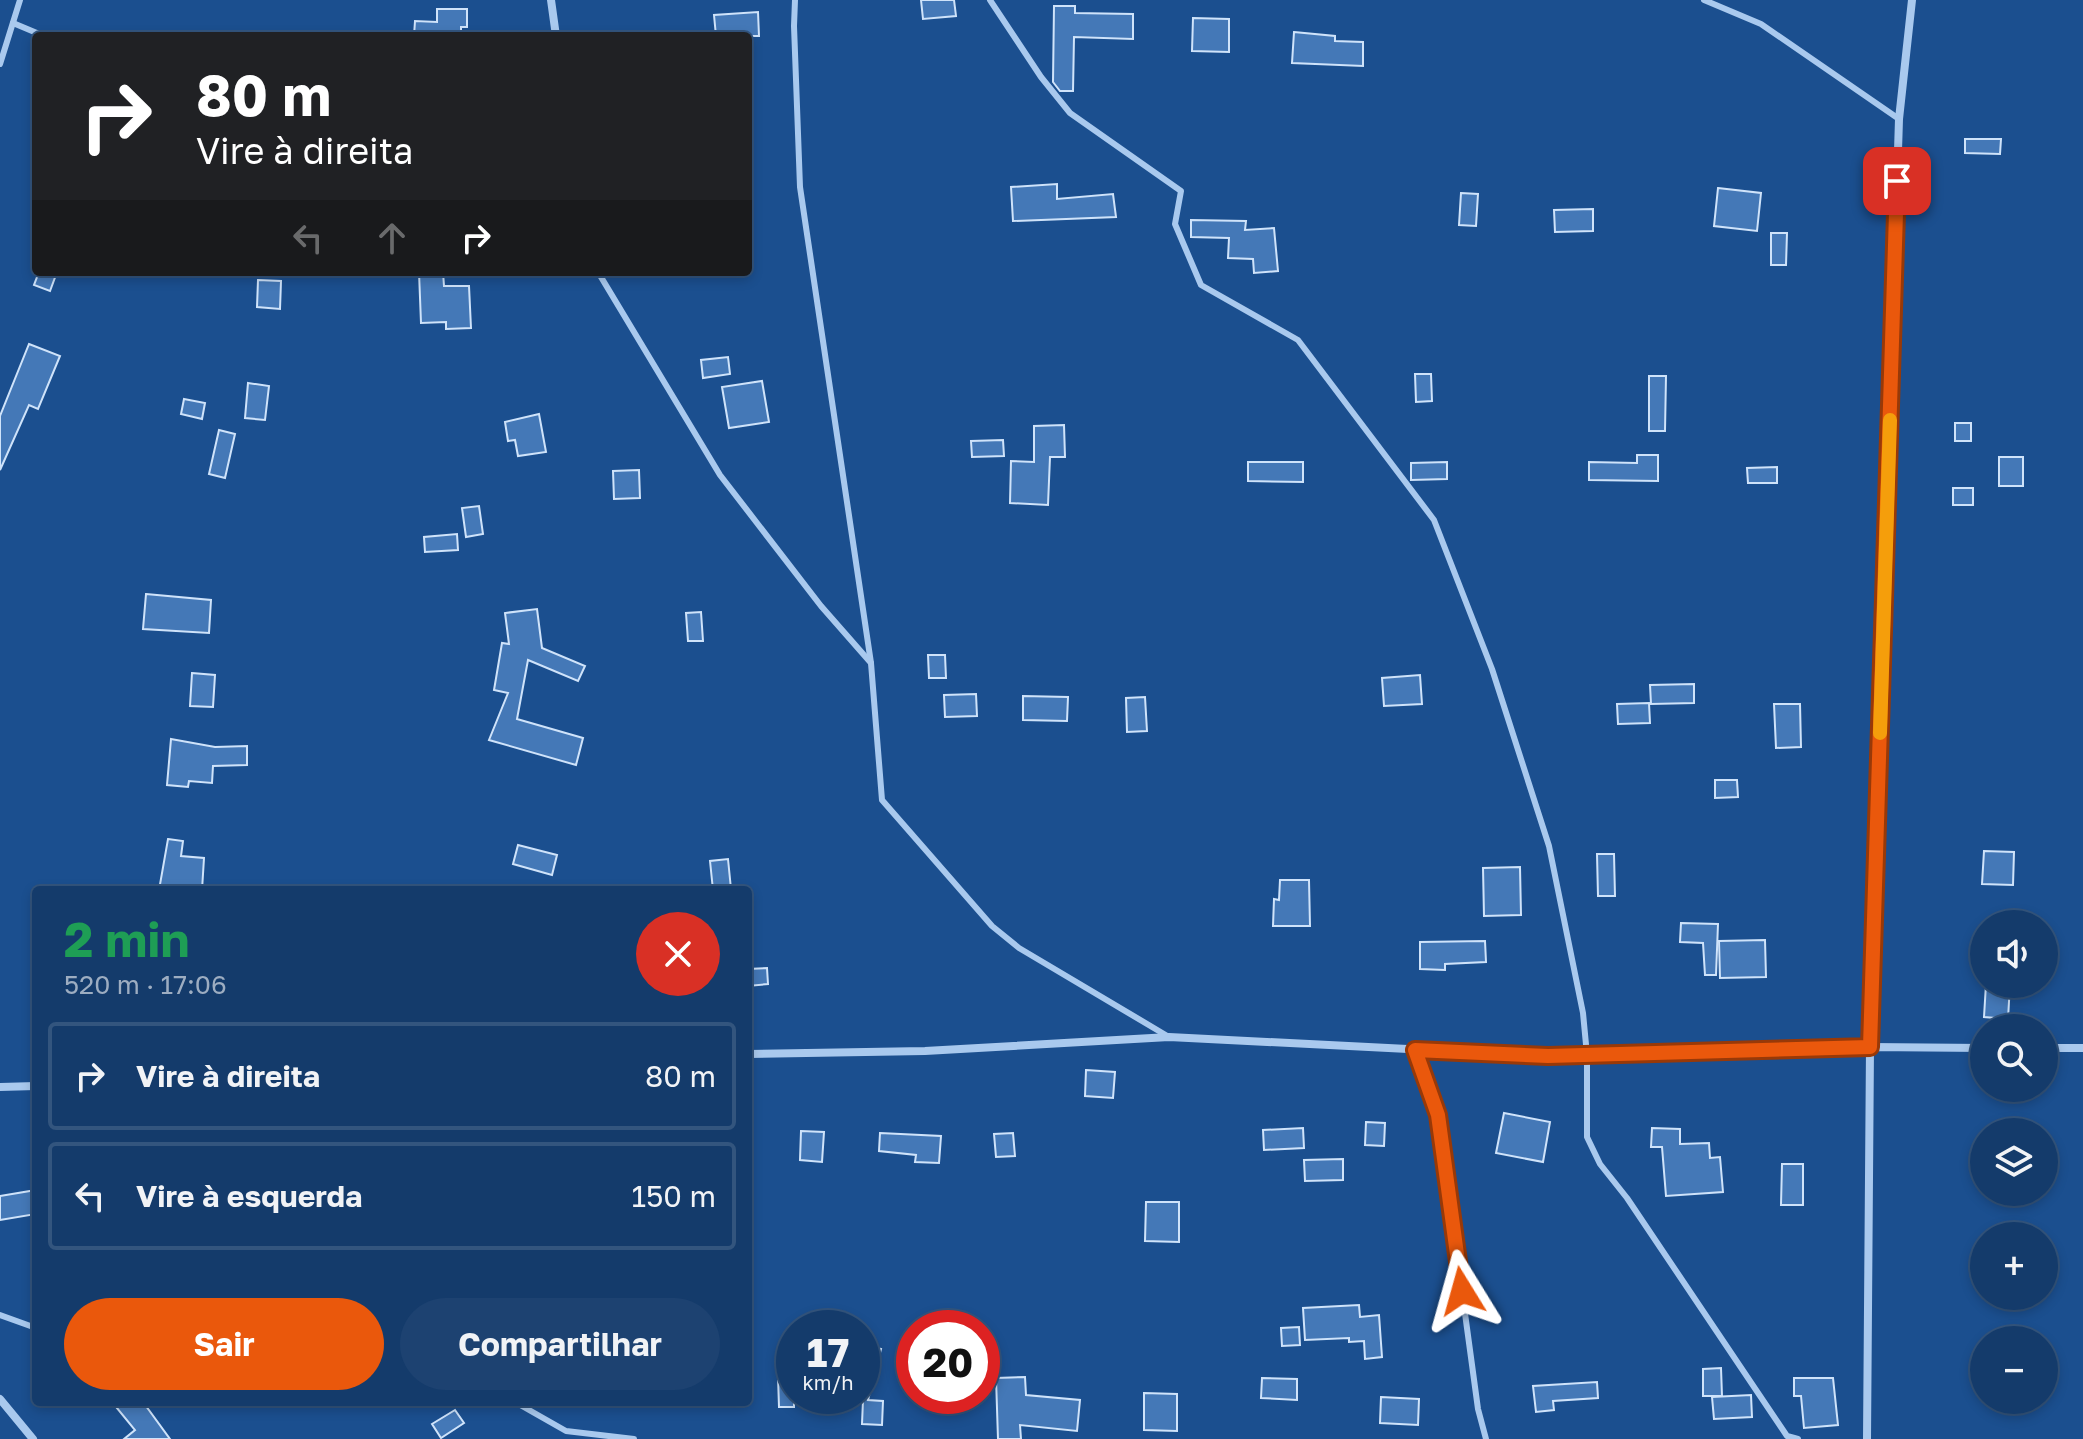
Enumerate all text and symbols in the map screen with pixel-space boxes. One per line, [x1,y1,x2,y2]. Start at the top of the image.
text: 80 m [196,61,331,128]
icon: right [64,64,168,168]
text: Vire à direita [196,129,413,172]
pin [1863,147,1931,215]
icon: arrive [1875,159,1919,203]
icon: left [286,216,330,260]
icon: ahead [370,216,414,260]
icon: right [454,216,498,260]
text: 2 min [64,910,189,968]
map controls [1970,910,2058,1414]
button: sound [1970,910,2058,998]
button: close [636,912,720,996]
text: 520 m · 17:06 [64,969,227,1000]
button: search [1970,1014,2058,1102]
icon: right [68,1054,112,1098]
text: Vire à direita [136,1058,320,1094]
text: 80 m [645,1058,716,1094]
button: layers [1970,1118,2058,1206]
icon: left [68,1174,112,1218]
text: Vire à esquerda [136,1178,362,1214]
text: 150 m [631,1178,716,1214]
button: + [1970,1222,2058,1310]
position arrow [1420,1249,1504,1333]
button: Sair [64,1298,384,1390]
button: Compartilhar [400,1298,720,1390]
speed limit sign: 20 [896,1310,1000,1414]
button: − [1970,1326,2058,1414]
text: 17 [807,1328,849,1376]
text: km/h [803,1370,853,1394]

